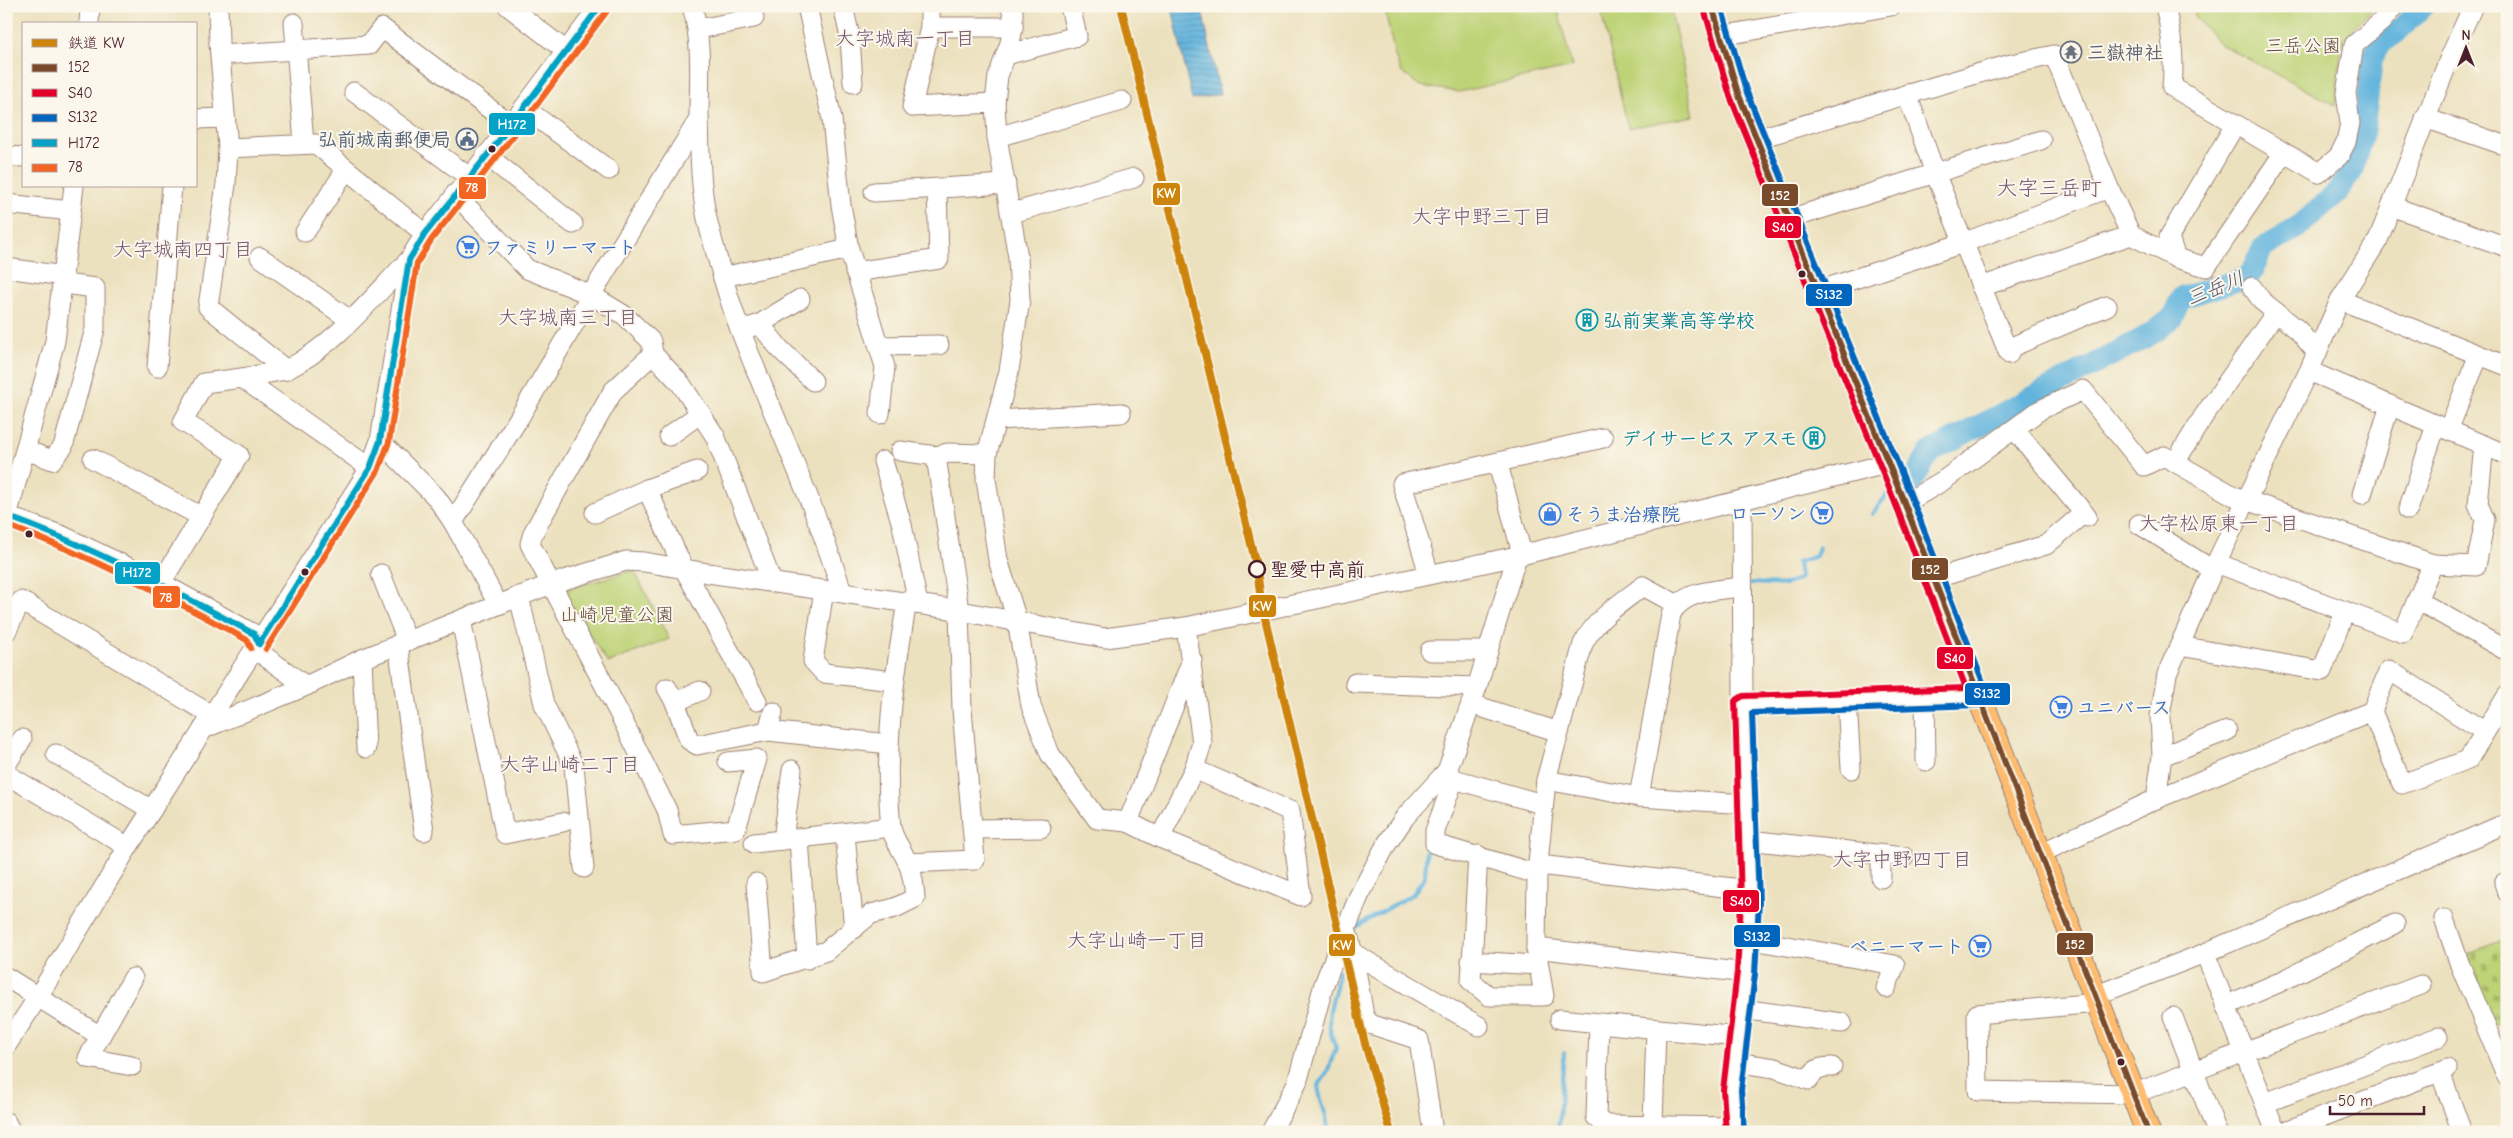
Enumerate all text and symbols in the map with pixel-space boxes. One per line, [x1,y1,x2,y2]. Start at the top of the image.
legend [22,22,198,188]
north arrow [2440,22,2490,72]
district label: 大字城南一丁目 [835,27,975,50]
text: N [2461,27,2471,44]
text: 鉄道 KW [68,34,124,52]
park label: 三岳公園 [2265,35,2341,57]
temple icon: 三嶽神社 [2059,40,2083,64]
place label: 三嶽神社 [2087,42,2163,64]
text: 152 [68,58,90,76]
text: S40 [68,84,93,102]
text: S132 [68,108,98,126]
line badge: H172 [488,112,536,136]
text: H172 [498,116,526,133]
public building icon: 弘前城南郵便局 [455,127,479,151]
place label: 弘前城南郵便局 [318,129,451,151]
text: H172 [68,134,100,152]
unlabelled marker [487,144,497,154]
text: 78 [68,158,83,176]
line badge: 78 [458,176,487,200]
district label: 大字三岳町 [1997,176,2102,200]
text: 78 [465,179,479,196]
line badge: KW [1152,182,1181,206]
line badge: 152 [1761,183,1799,207]
text: KW [1156,185,1176,202]
text: 152 [1770,187,1790,204]
district label: 大字中野三丁目 [1412,205,1552,228]
line badge: S40 [1764,215,1802,239]
text: S40 [1772,219,1794,236]
supermarket icon: ファミリーマート [456,235,480,259]
place label: ファミリーマート [484,237,637,259]
district label: 大字城南四丁目 [113,238,253,261]
water label: 三岳川 [2183,267,2247,310]
unlabelled marker [1797,269,1807,279]
line badge: S132 [1805,283,1853,307]
text: S132 [1815,286,1843,303]
district label: 大字城南三丁目 [498,306,638,329]
building icon: 弘前実業高等学校 [1575,308,1599,332]
place label: 弘前実業高等学校 [1603,310,1755,332]
building icon: デイサービス アスモ [1802,426,1826,450]
place label: デイサービス アスモ [1622,428,1798,450]
supermarket icon: ローソン [1810,501,1834,525]
shop icon: そうま治療院 [1538,502,1562,526]
place label: ローソン [1730,503,1806,525]
place label: そうま治療院 [1566,504,1680,526]
district label: 大字松原東一丁目 [2139,512,2299,535]
unlabelled marker [24,529,34,539]
line badge: 152 [1911,557,1949,581]
place label: 聖愛中高前 [1270,559,1365,581]
marker: 聖愛中高前 [1248,560,1266,578]
line badge: H172 [114,561,161,585]
text: 152 [1920,561,1940,578]
text: H172 [123,564,151,581]
unlabelled marker [300,567,310,577]
line badge: 78 [152,585,181,609]
text: 78 [159,589,173,606]
line badge: KW [1248,594,1277,618]
text: KW [1252,598,1272,615]
park label: 山崎児童公園 [560,604,674,626]
line badge: S40 [1936,646,1974,670]
text: S40 [1944,650,1966,667]
line badge: S132 [1964,682,2011,706]
text: S132 [1973,685,2001,702]
supermarket icon: ユニバース [2049,695,2073,719]
place label: ユニバース [2077,697,2171,719]
district label: 大字山崎二丁目 [500,753,640,776]
district label: 大字中野四丁目 [1832,848,1972,871]
line badge: S40 [1722,889,1760,913]
text: S40 [1730,893,1752,910]
line badge: S132 [1733,924,1781,948]
text: S132 [1743,928,1771,945]
district label: 大字山崎一丁目 [1067,929,1207,952]
line badge: 152 [2056,932,2094,956]
line badge: KW [1328,933,1356,957]
supermarket icon: ベニーマート [1968,934,1992,958]
place label: ベニーマート [1849,936,1964,958]
text: 152 [2065,936,2085,953]
text: KW [1332,937,1352,954]
unlabelled marker [2116,1057,2126,1067]
scale bar [2330,1083,2424,1115]
text: 50 m [2338,1092,2373,1110]

